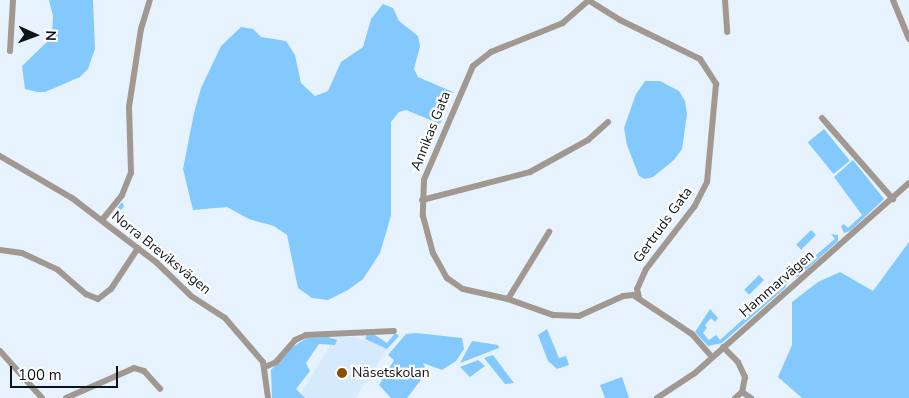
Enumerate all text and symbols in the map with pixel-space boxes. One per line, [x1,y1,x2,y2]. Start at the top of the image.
north arrow [10,10,60,60]
text: N [41,30,60,41]
street label: Annikas Gata [407,89,455,173]
street label: Gertruds Gata [630,184,696,266]
street label: Norra Breviksvägen [108,208,214,298]
street label: Hammarvägen [736,247,818,321]
scale bar [12,356,120,388]
text: 100 m [18,365,62,385]
place label: Näsetskolan [352,365,430,381]
marker: Näsetskolan [336,367,348,379]

